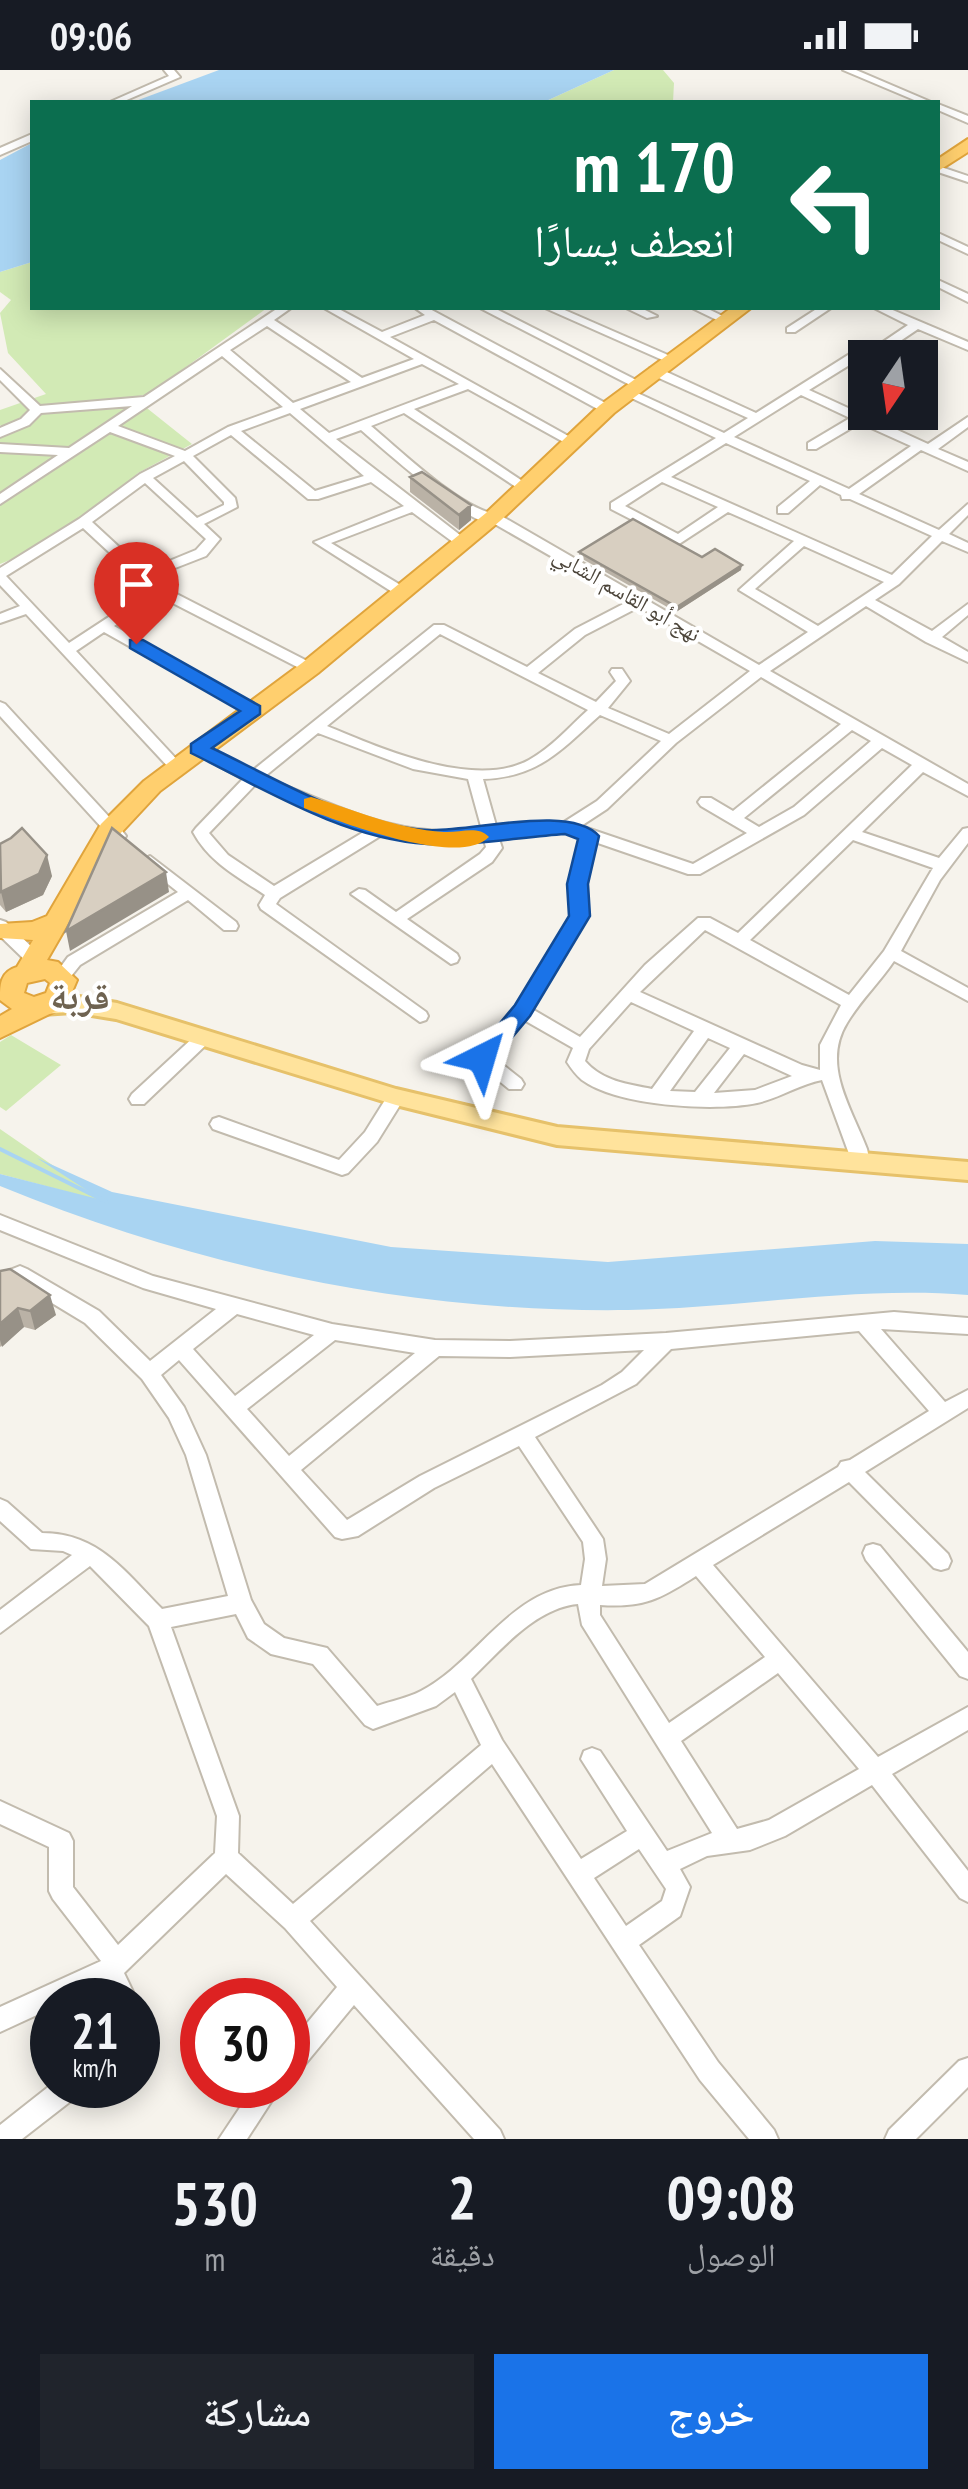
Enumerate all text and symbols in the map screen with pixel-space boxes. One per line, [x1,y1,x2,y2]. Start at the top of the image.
text: 09:06 [50,11,132,60]
text: 170 m [574,121,735,211]
icon: left [770,140,900,270]
text: انعطف يسارًا [534,211,735,269]
north arrow [848,340,938,430]
map controls [848,340,938,430]
street label: نهج أبو القاسم الشابي [546,540,706,651]
pin [94,542,179,645]
icon: arrive [109,557,164,612]
district label: قربة [50,970,110,1019]
position arrow [430,1006,534,1110]
speed limit sign: 30 [180,1978,310,2108]
text: 21 [71,1998,119,2063]
text: km/h [73,2052,117,2084]
text: 2 [448,2158,477,2236]
text: 09:08 [666,2158,796,2236]
text: 530 [172,2164,258,2242]
text: دقيقة [430,2233,495,2275]
text: الوصول [687,2233,776,2275]
text: m [204,2238,225,2280]
button: مشاركة [40,2354,474,2469]
button: خروج [494,2354,928,2469]

